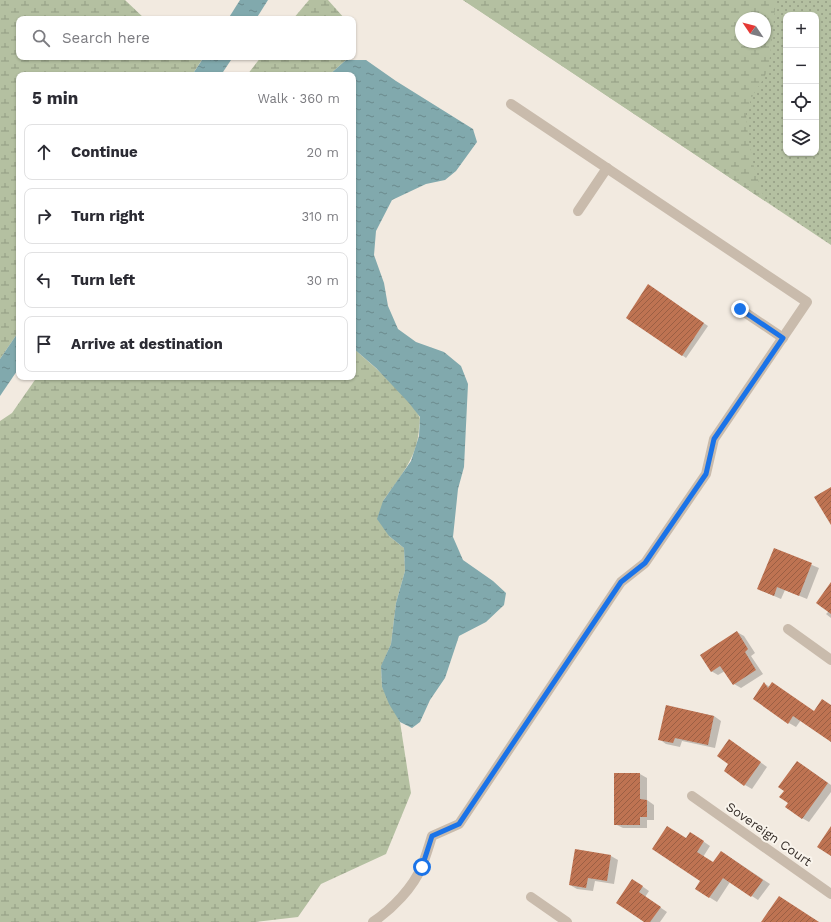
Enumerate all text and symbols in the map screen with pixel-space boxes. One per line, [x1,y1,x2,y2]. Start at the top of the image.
north arrow [735,12,771,48]
map controls [783,12,819,156]
button: + [783,12,819,48]
search box [16,16,356,60]
icon: search [30,27,52,49]
text: Search here [62,29,150,47]
button: − [783,48,819,84]
button: locate [783,84,819,120]
text: 5 min [32,88,78,108]
text: Walk · 360 m [257,91,340,106]
button: layers [783,120,819,156]
icon: ahead [33,141,55,163]
text: Continue [71,143,138,161]
text: 20 m [307,145,339,160]
icon: right [33,205,55,227]
text: Turn right [71,207,144,225]
text: 310 m [301,209,339,224]
icon: left [33,269,55,291]
text: Turn left [71,271,135,289]
text: 30 m [307,273,339,288]
route end [731,300,749,318]
icon: arrive [33,333,55,355]
text: Arrive at destination [71,335,223,353]
street label: Sovereign Court [723,799,815,869]
route start [413,858,431,876]

